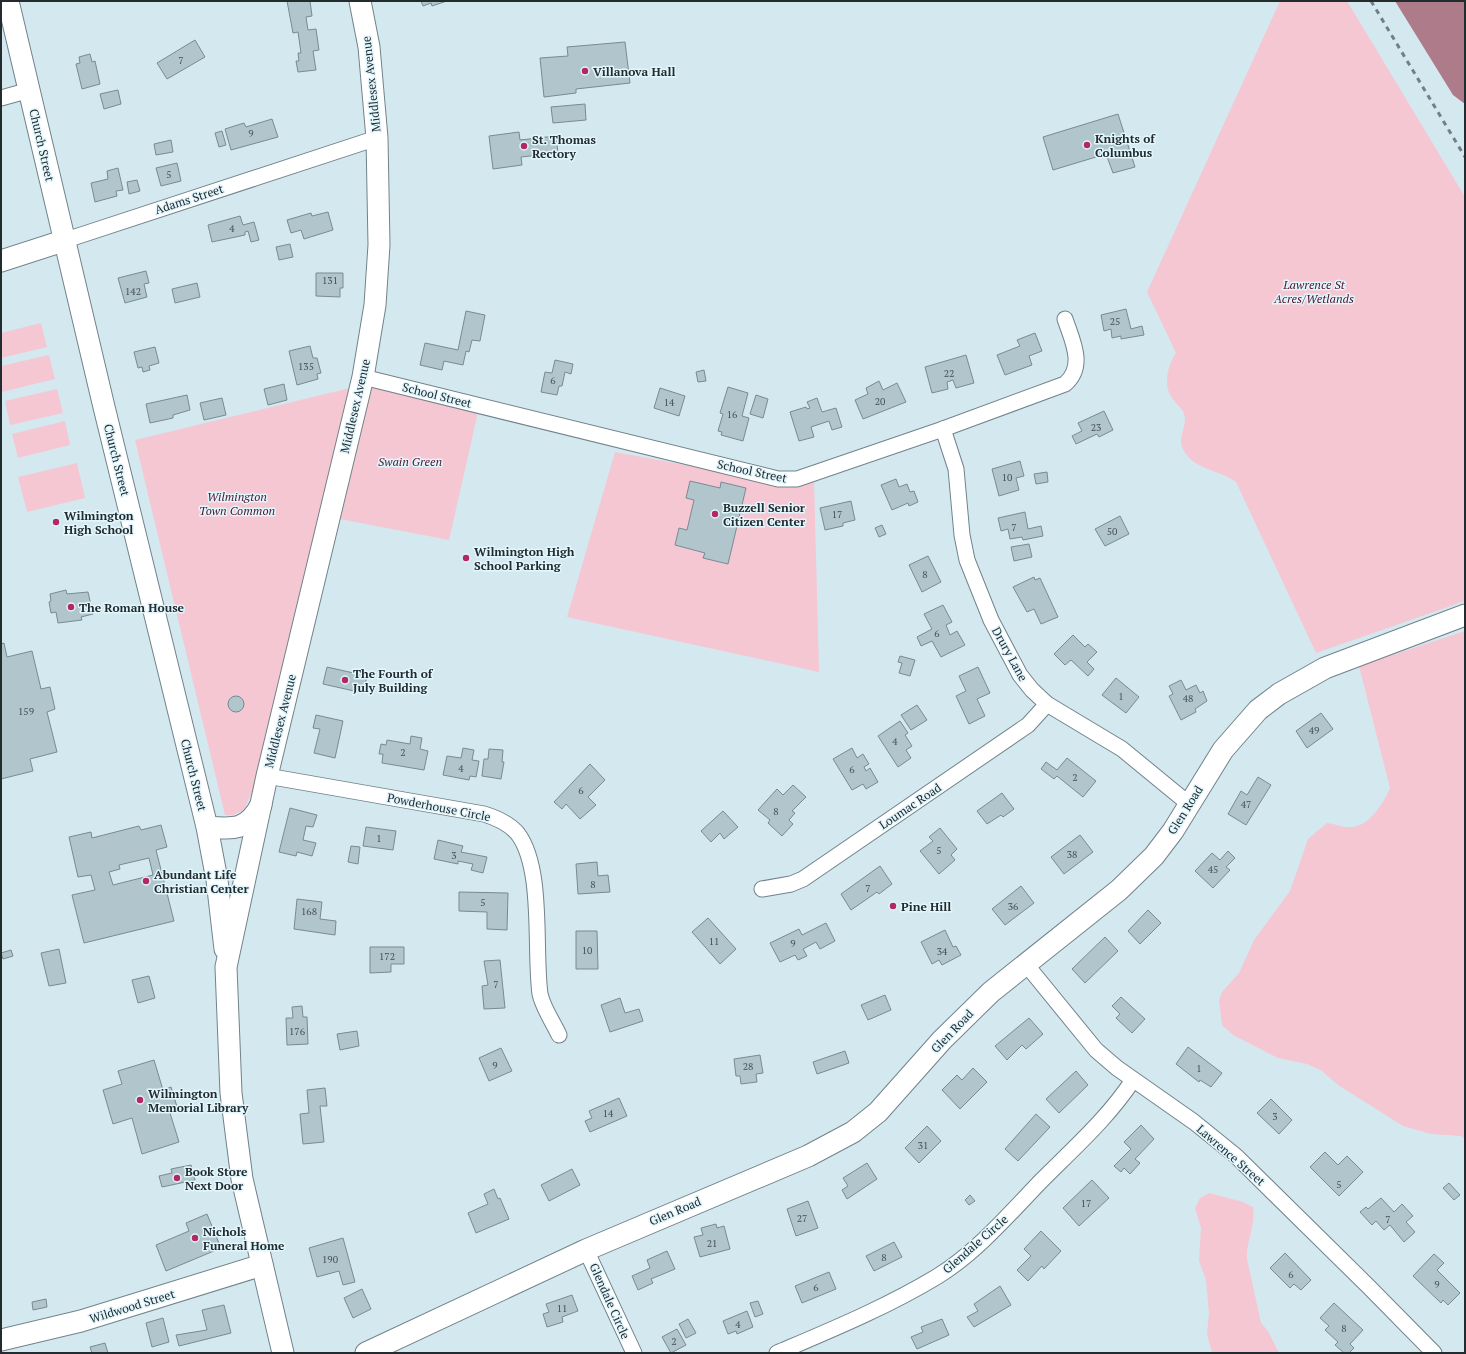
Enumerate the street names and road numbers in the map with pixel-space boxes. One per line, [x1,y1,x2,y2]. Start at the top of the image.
street label: Middlesex Avenue [359,35,383,133]
street label: Church Street [26,107,58,183]
street label: Adams Street [153,181,226,217]
street label: Middlesex Avenue [337,357,373,455]
street label: School Street [401,379,474,411]
street label: Church Street [101,422,133,498]
street label: School Street [716,456,789,486]
street label: Drury Lane [989,624,1031,684]
street label: Middlesex Avenue [261,673,299,769]
street label: Church Street [178,737,210,813]
street label: Loumac Road [876,780,944,832]
street label: Glen Road [1164,783,1206,837]
street label: Powderhouse Circle [386,790,492,824]
street label: Glen Road [928,1006,977,1056]
street label: Lawrence Street [1194,1121,1269,1189]
street label: Glen Road [647,1193,703,1229]
street label: Glendale Circle [939,1212,1011,1276]
street label: Glendale Circle [587,1261,633,1341]
street label: Wildwood Street [87,1286,177,1326]

